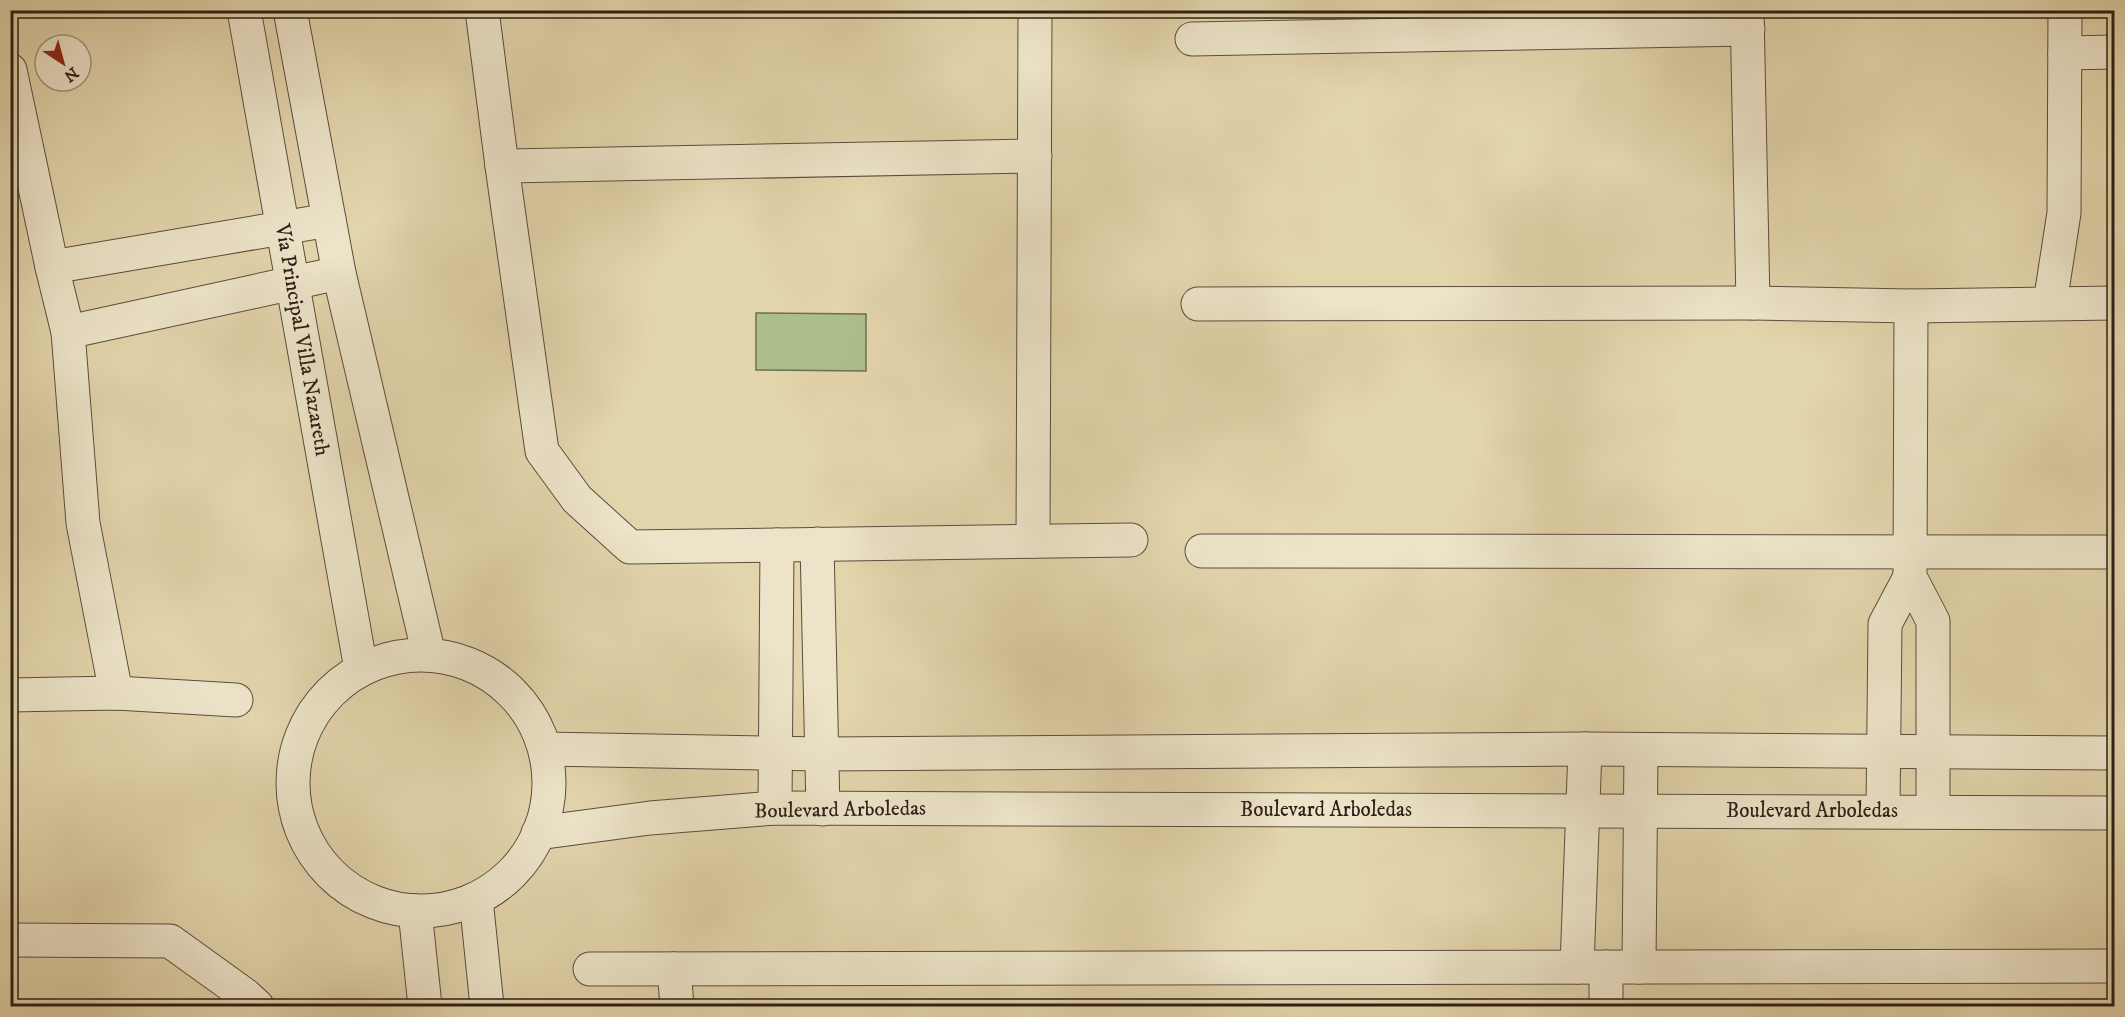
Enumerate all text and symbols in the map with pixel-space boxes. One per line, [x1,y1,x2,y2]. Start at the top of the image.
north arrow [33,33,93,93]
text: N [60,62,82,86]
street label: Vía Principal Villa Nazareth [269,221,335,458]
street label: Boulevard Arboledas [754,796,926,824]
street label: Boulevard Arboledas [1240,797,1412,823]
street label: Boulevard Arboledas [1726,798,1898,824]

